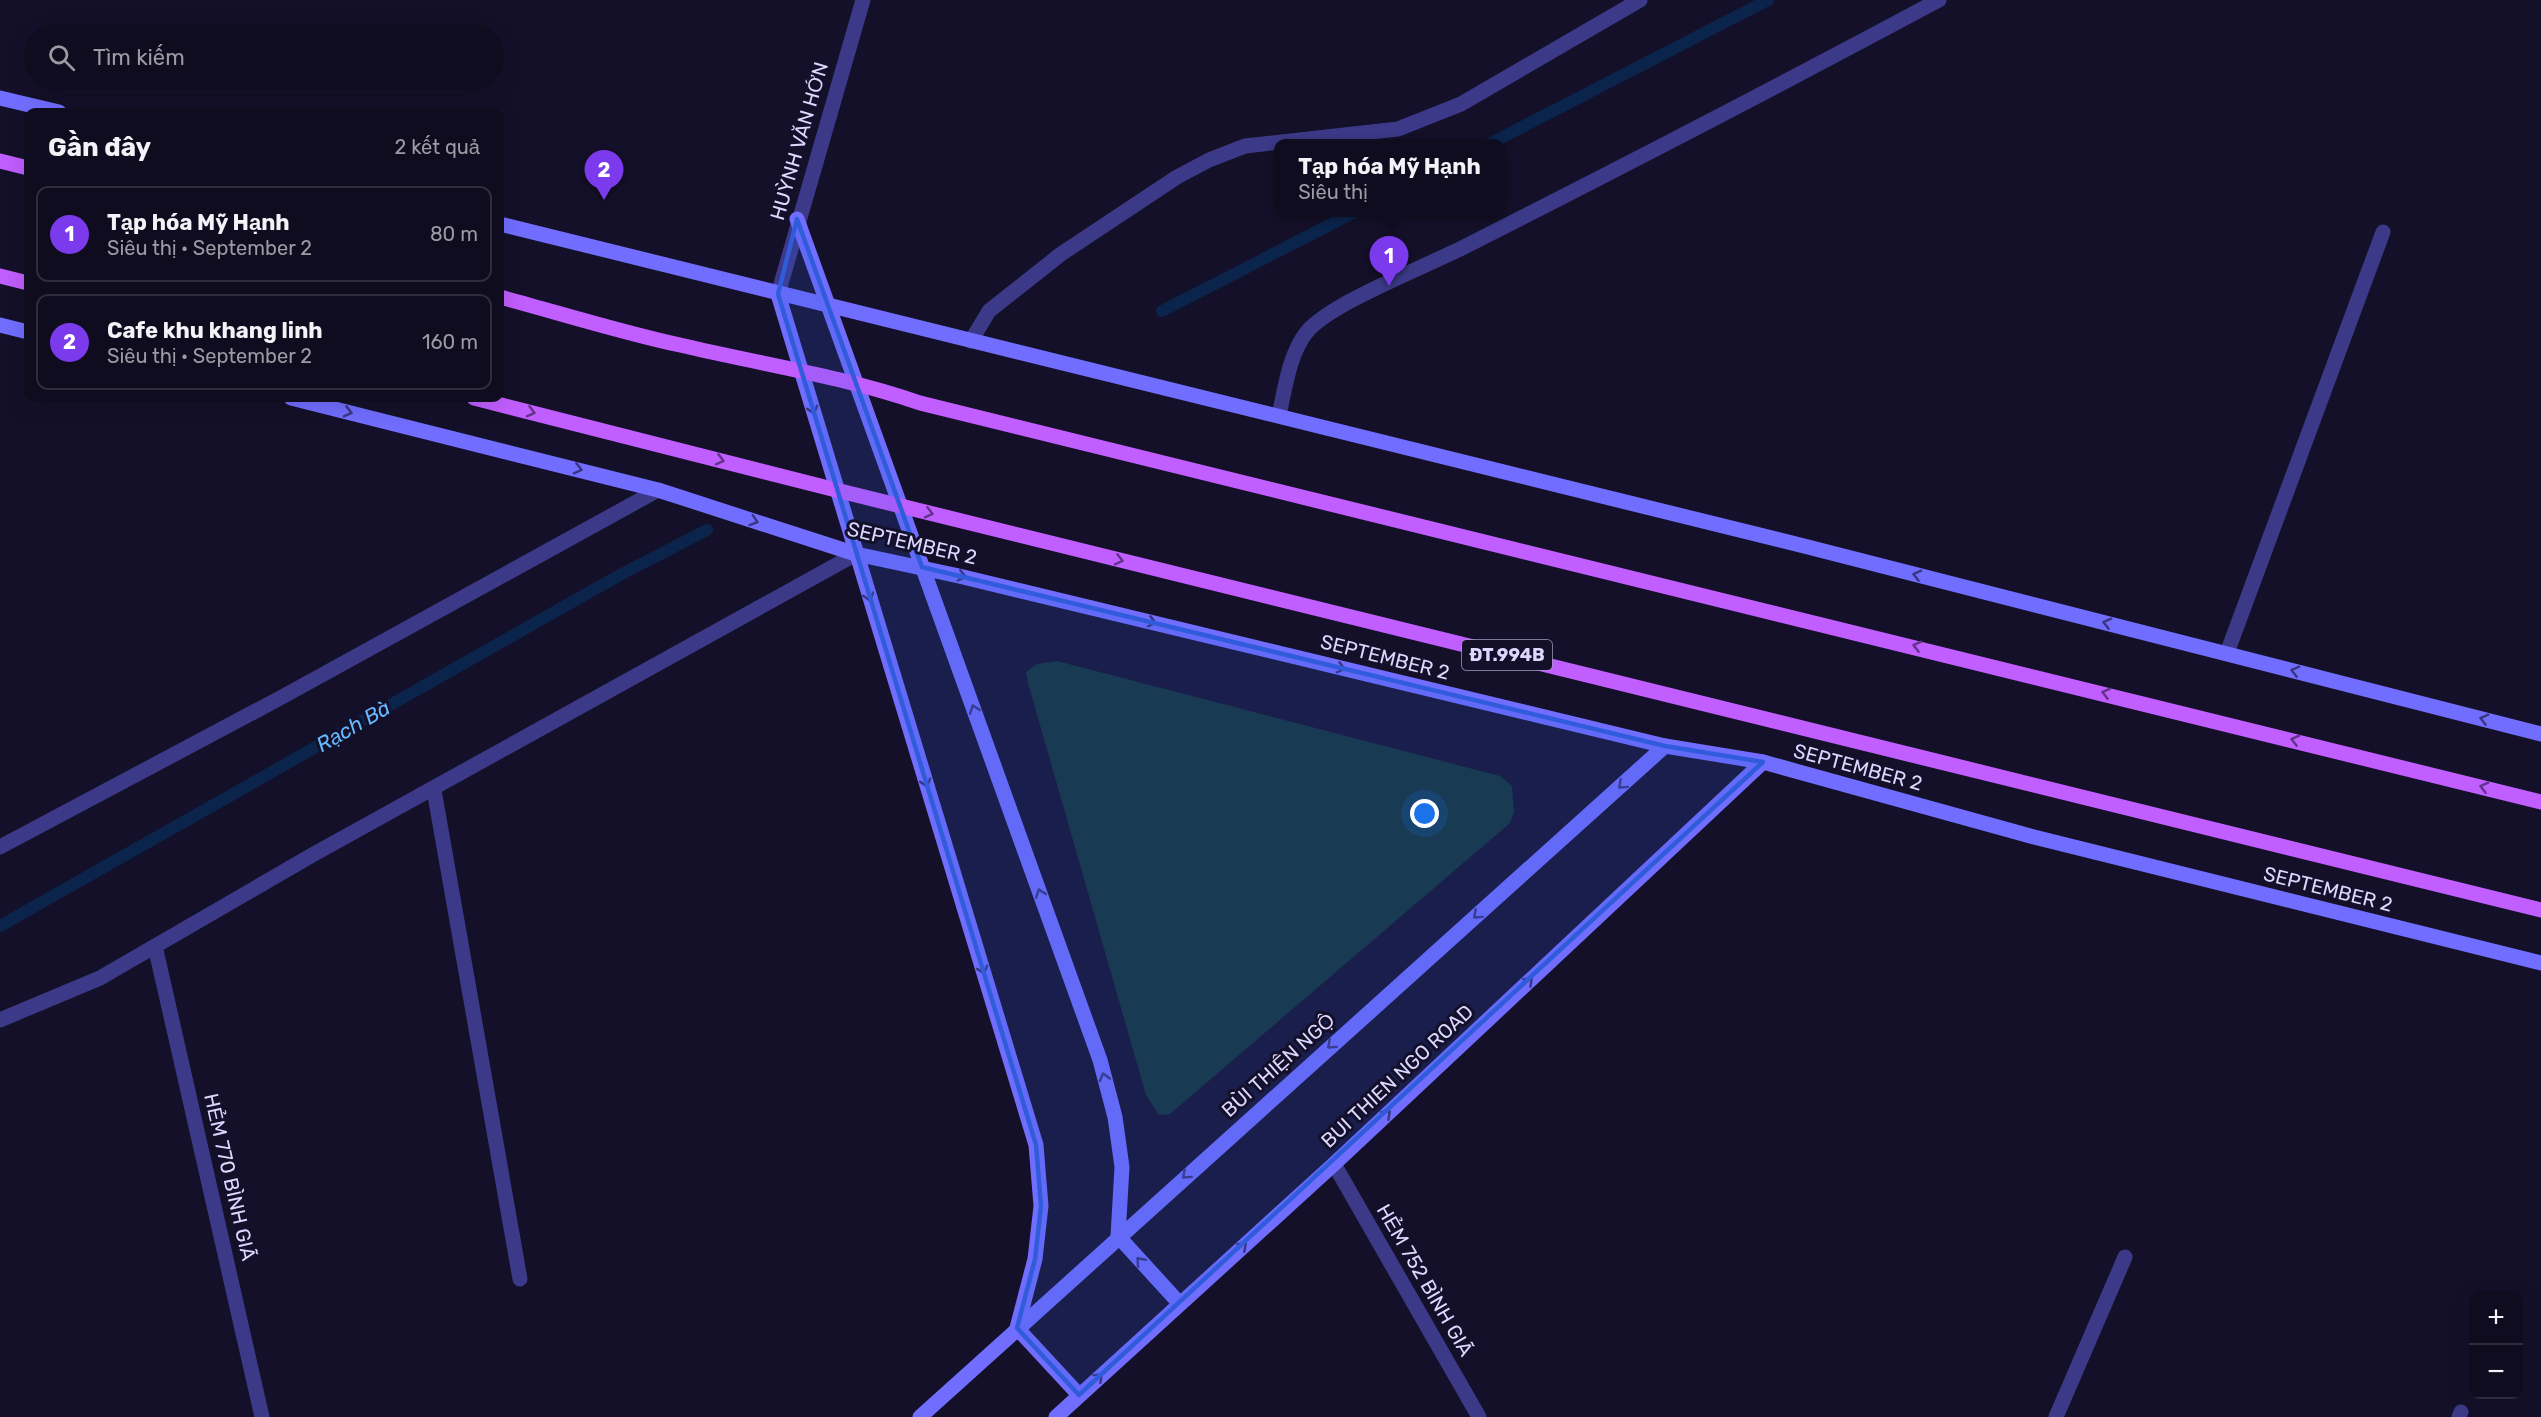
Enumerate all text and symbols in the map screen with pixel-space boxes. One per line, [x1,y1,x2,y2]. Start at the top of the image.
search box [24,24,504,90]
icon: search [45,41,78,74]
text: Tìm kiếm [93,44,185,71]
street label: HUỲNH VĂN HỚN [765,59,833,223]
text: Gần đây [48,132,151,163]
text: 2 kết quả [395,135,480,159]
popup [1274,139,1505,217]
pin: 2 [584,150,624,200]
text: Tạp hóa Mỹ Hạnh [1298,153,1481,180]
text: Siêu thị [1298,180,1368,204]
text: Tạp hóa Mỹ Hạnh [107,209,290,236]
text: 1 [65,222,74,246]
text: 80 m [430,222,478,246]
text: Siêu thị · September 2 [107,236,312,260]
pin: 1 [1370,236,1408,286]
text: Cafe khu khang linh [107,317,323,344]
text: 2 [63,330,76,354]
text: 160 m [422,330,478,354]
text: Siêu thị · September 2 [107,344,312,368]
one-way arrow [343,404,353,417]
one-way arrow [806,404,818,415]
one-way arrow [525,405,536,417]
one-way arrow [715,453,725,466]
one-way arrow [573,462,583,475]
one-way arrow [924,506,934,519]
one-way arrow [748,513,759,526]
street label: SEPTEMBER 2 [845,516,979,570]
one-way arrow [1113,552,1123,565]
one-way arrow [957,569,967,582]
one-way arrow [1913,569,1923,582]
one-way arrow [862,591,874,601]
one-way arrow [1146,615,1156,628]
one-way arrow [2102,617,2112,630]
street label: SEPTEMBER 2 [1318,629,1452,685]
road number: ĐT.994B [1462,640,1552,670]
one-way arrow [1912,641,1922,654]
one-way arrow [1336,660,1346,673]
one-way arrow [2291,665,2301,678]
one-way arrow [2101,688,2111,701]
water label: Rạch Bà [311,695,395,757]
one-way arrow [968,704,981,715]
one-way arrow [2480,714,2490,727]
one-way arrow [2290,735,2300,748]
street label: SEPTEMBER 2 [1791,738,1925,796]
one-way arrow [919,777,931,788]
one-way arrow [1618,778,1629,789]
one-way arrow [2479,782,2489,795]
your location [1410,799,1439,828]
street label: SEPTEMBER 2 [2261,861,2395,917]
one-way arrow [1034,888,1047,899]
one-way arrow [1473,908,1483,919]
one-way arrow [976,964,988,975]
one-way arrow [1522,977,1533,988]
street label: BUI THIEN NGO ROAD [1316,999,1478,1153]
street label: BÙI THIỆN NGỘ [1217,1008,1339,1122]
one-way arrow [1328,1038,1338,1049]
one-way arrow [1099,1072,1112,1082]
street label: HẺM 770 BÌNH GIÃ [199,1091,261,1263]
one-way arrow [1380,1110,1390,1121]
one-way arrow [1182,1168,1193,1179]
street label: HẺM 752 BÌNH GIÃ [1372,1200,1478,1360]
one-way arrow [1236,1242,1247,1253]
one-way arrow [1136,1257,1147,1268]
map controls [2469,1291,2523,1399]
button: + [2469,1291,2523,1345]
button: − [2469,1345,2523,1399]
one-way arrow [1092,1373,1102,1384]

